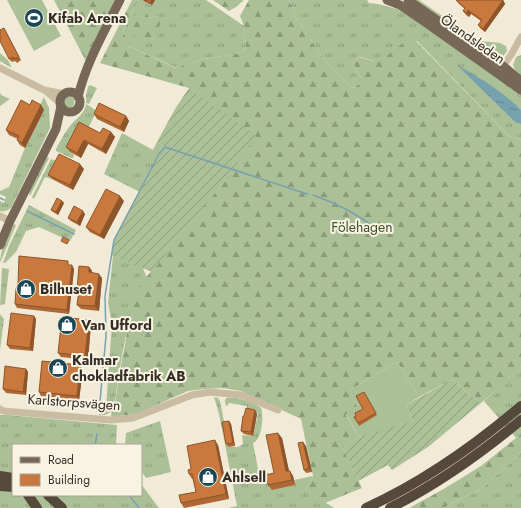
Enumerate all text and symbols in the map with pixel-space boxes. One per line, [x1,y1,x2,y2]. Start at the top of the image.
sports icon: Kifab Arena [23,7,45,29]
place label: Kifab Arena [48,8,126,28]
street label: Ölandsleden [437,9,509,69]
park label: Fölehagen [331,217,393,237]
shop icon: Bilhuset [15,278,37,300]
place label: Bilhuset [40,279,92,299]
shop icon: Van Ufford [56,314,78,336]
place label: Van Ufford [80,315,152,335]
place label: Kalmar chokladfabrik AB [72,350,186,386]
shop icon: Kalmar chokladfabrik AB [47,357,69,379]
street label: Karlstorpsvägen [27,389,121,415]
legend [12,444,142,496]
text: Road [48,451,74,469]
shop icon: Ahlsell [197,466,219,488]
place label: Ahlsell [221,467,266,487]
text: Building [48,471,90,489]

